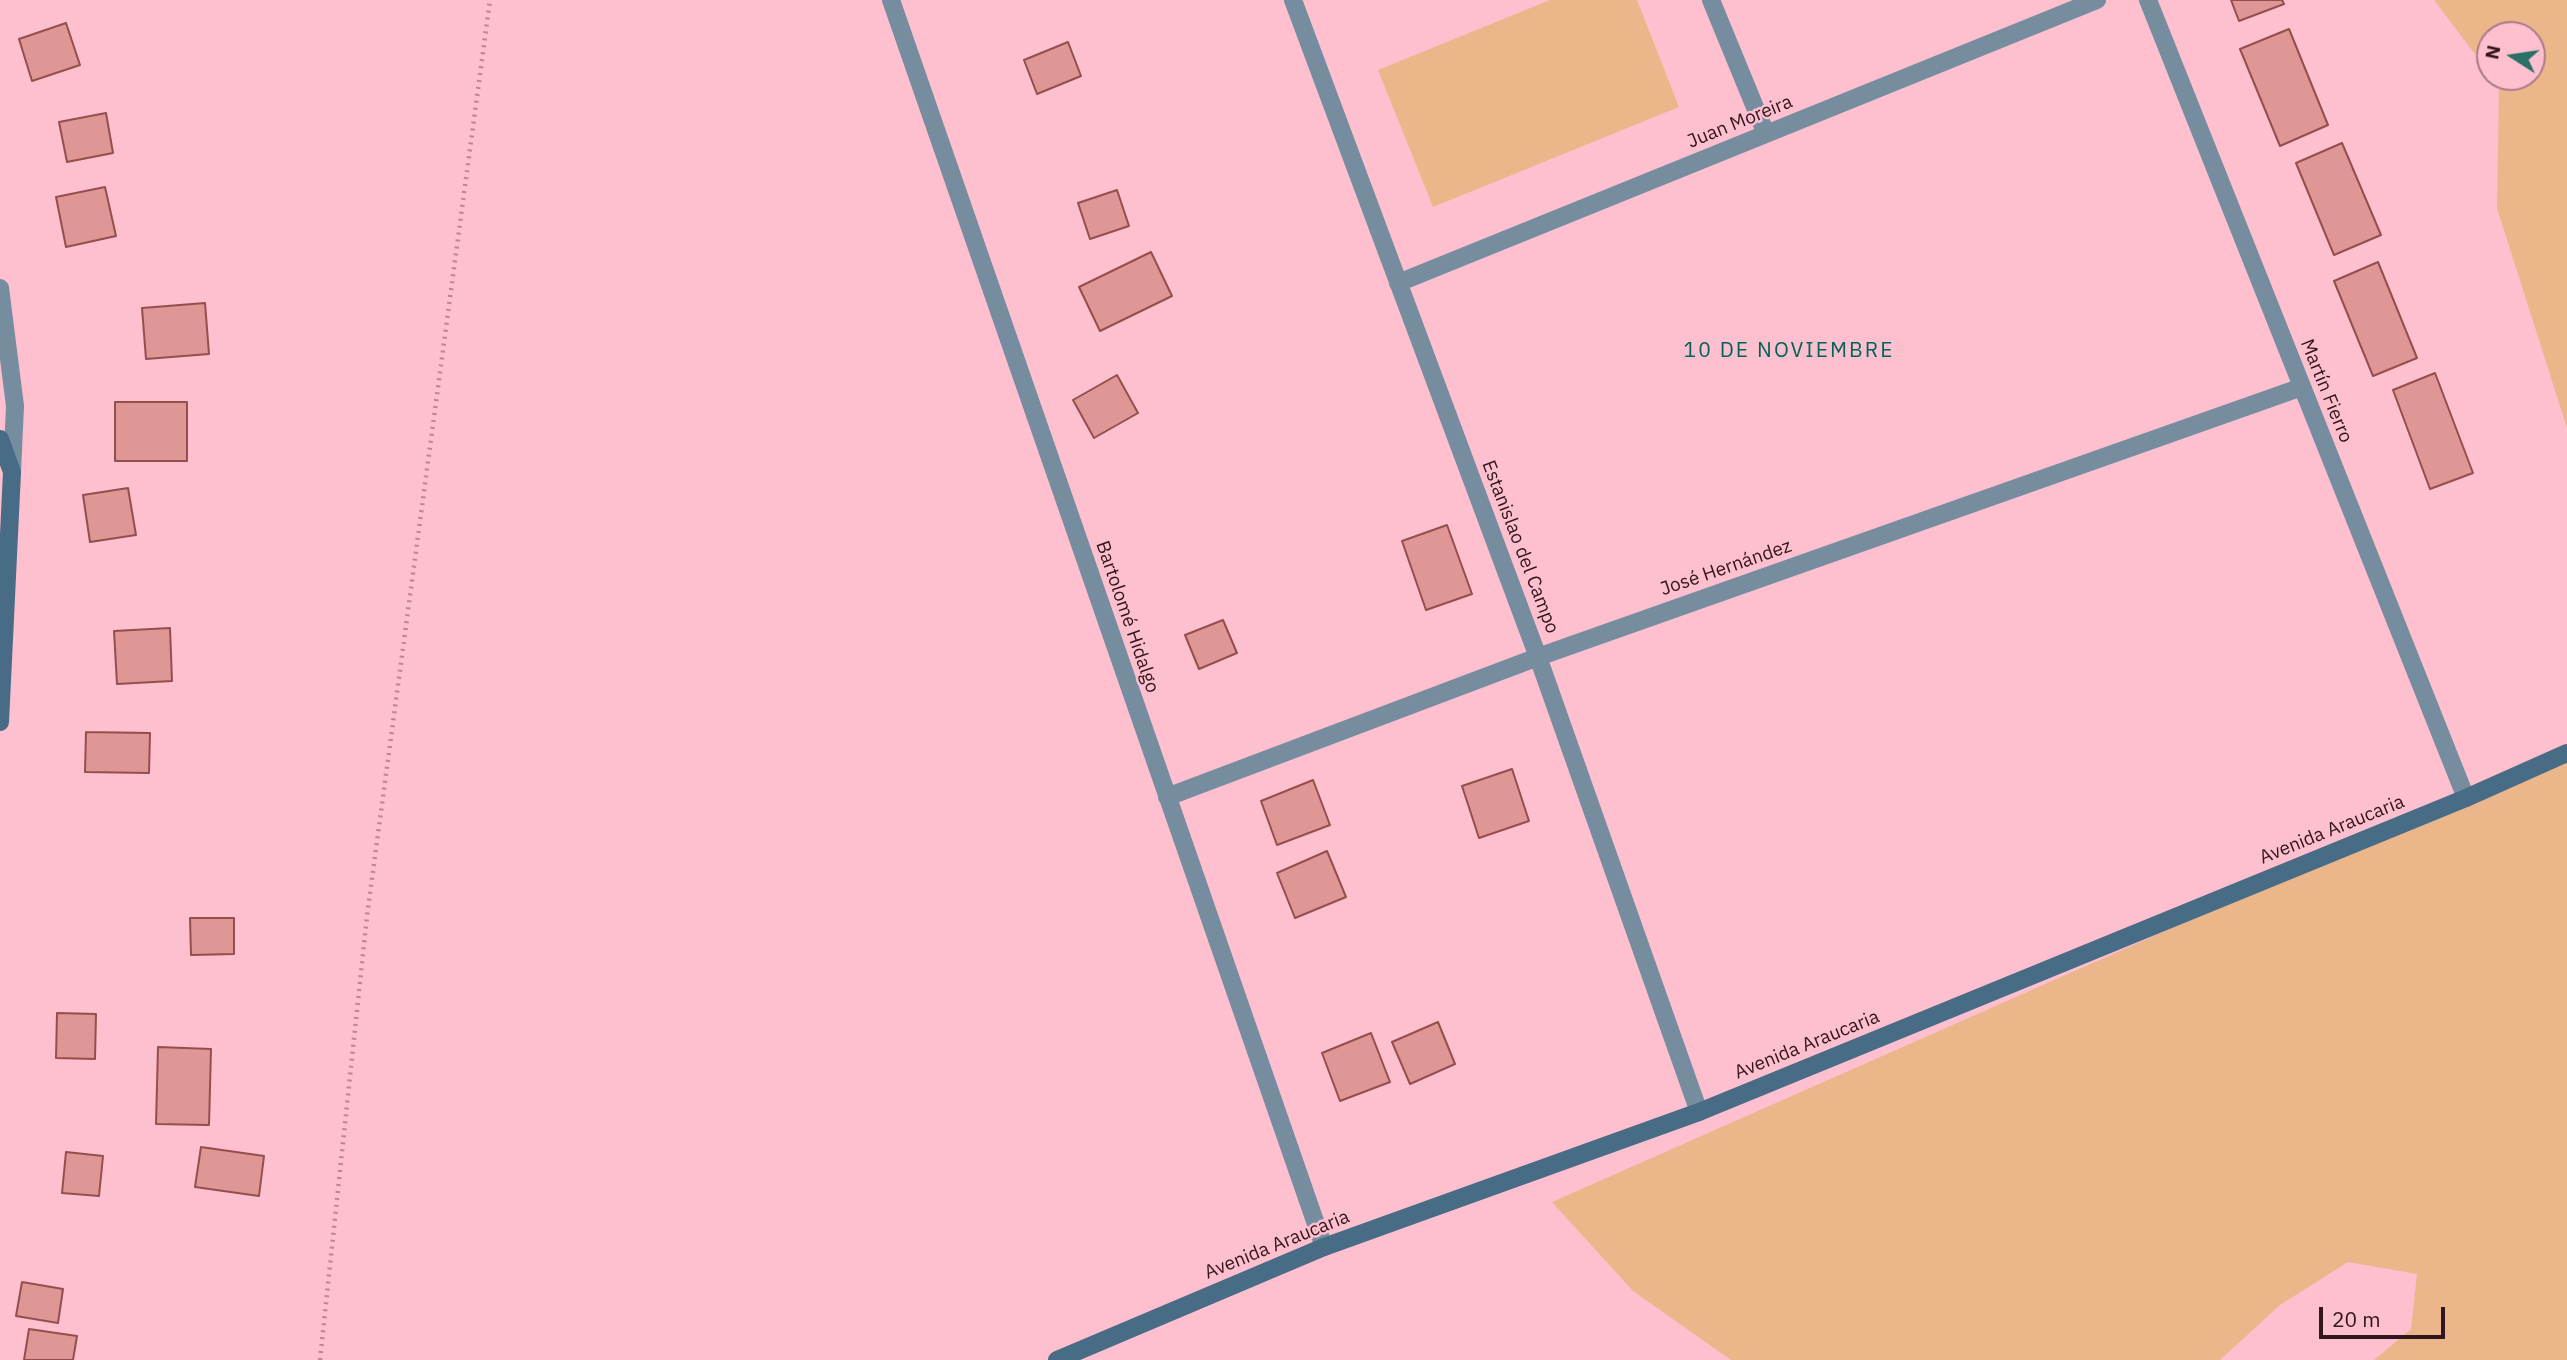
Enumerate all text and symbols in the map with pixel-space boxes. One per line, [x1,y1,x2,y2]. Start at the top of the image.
north arrow [2476,21,2546,91]
text: N [2479,43,2506,61]
street label: Juan Moreira [1684,91,1796,153]
street label: Martín Fierro [2295,336,2357,446]
district label: 10 DE NOVIEMBRE [1685,338,1893,364]
street label: Estanislao del Campo [1476,457,1564,637]
street label: José Hernández [1657,535,1795,601]
street label: Bartolomé Hidalgo [1090,538,1164,696]
street label: Avenida Araucaria [2256,791,2408,869]
street label: Avenida Araucaria [1731,1006,1883,1084]
street label: Avenida Araucaria [1201,1206,1353,1284]
scale bar [2322,1294,2448,1338]
text: 20 m [2332,1305,2381,1333]

